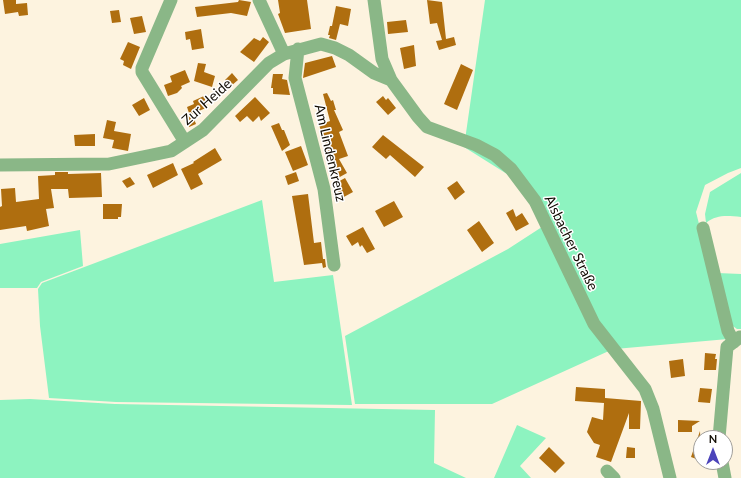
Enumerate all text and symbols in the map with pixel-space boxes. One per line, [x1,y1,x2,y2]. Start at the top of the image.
street label: Zur Heide [179,75,235,129]
street label: Am Lindenkreuz [311,103,349,203]
street label: Alsbacher Straße [541,193,601,293]
north arrow [693,430,733,470]
text: N [709,432,717,445]

